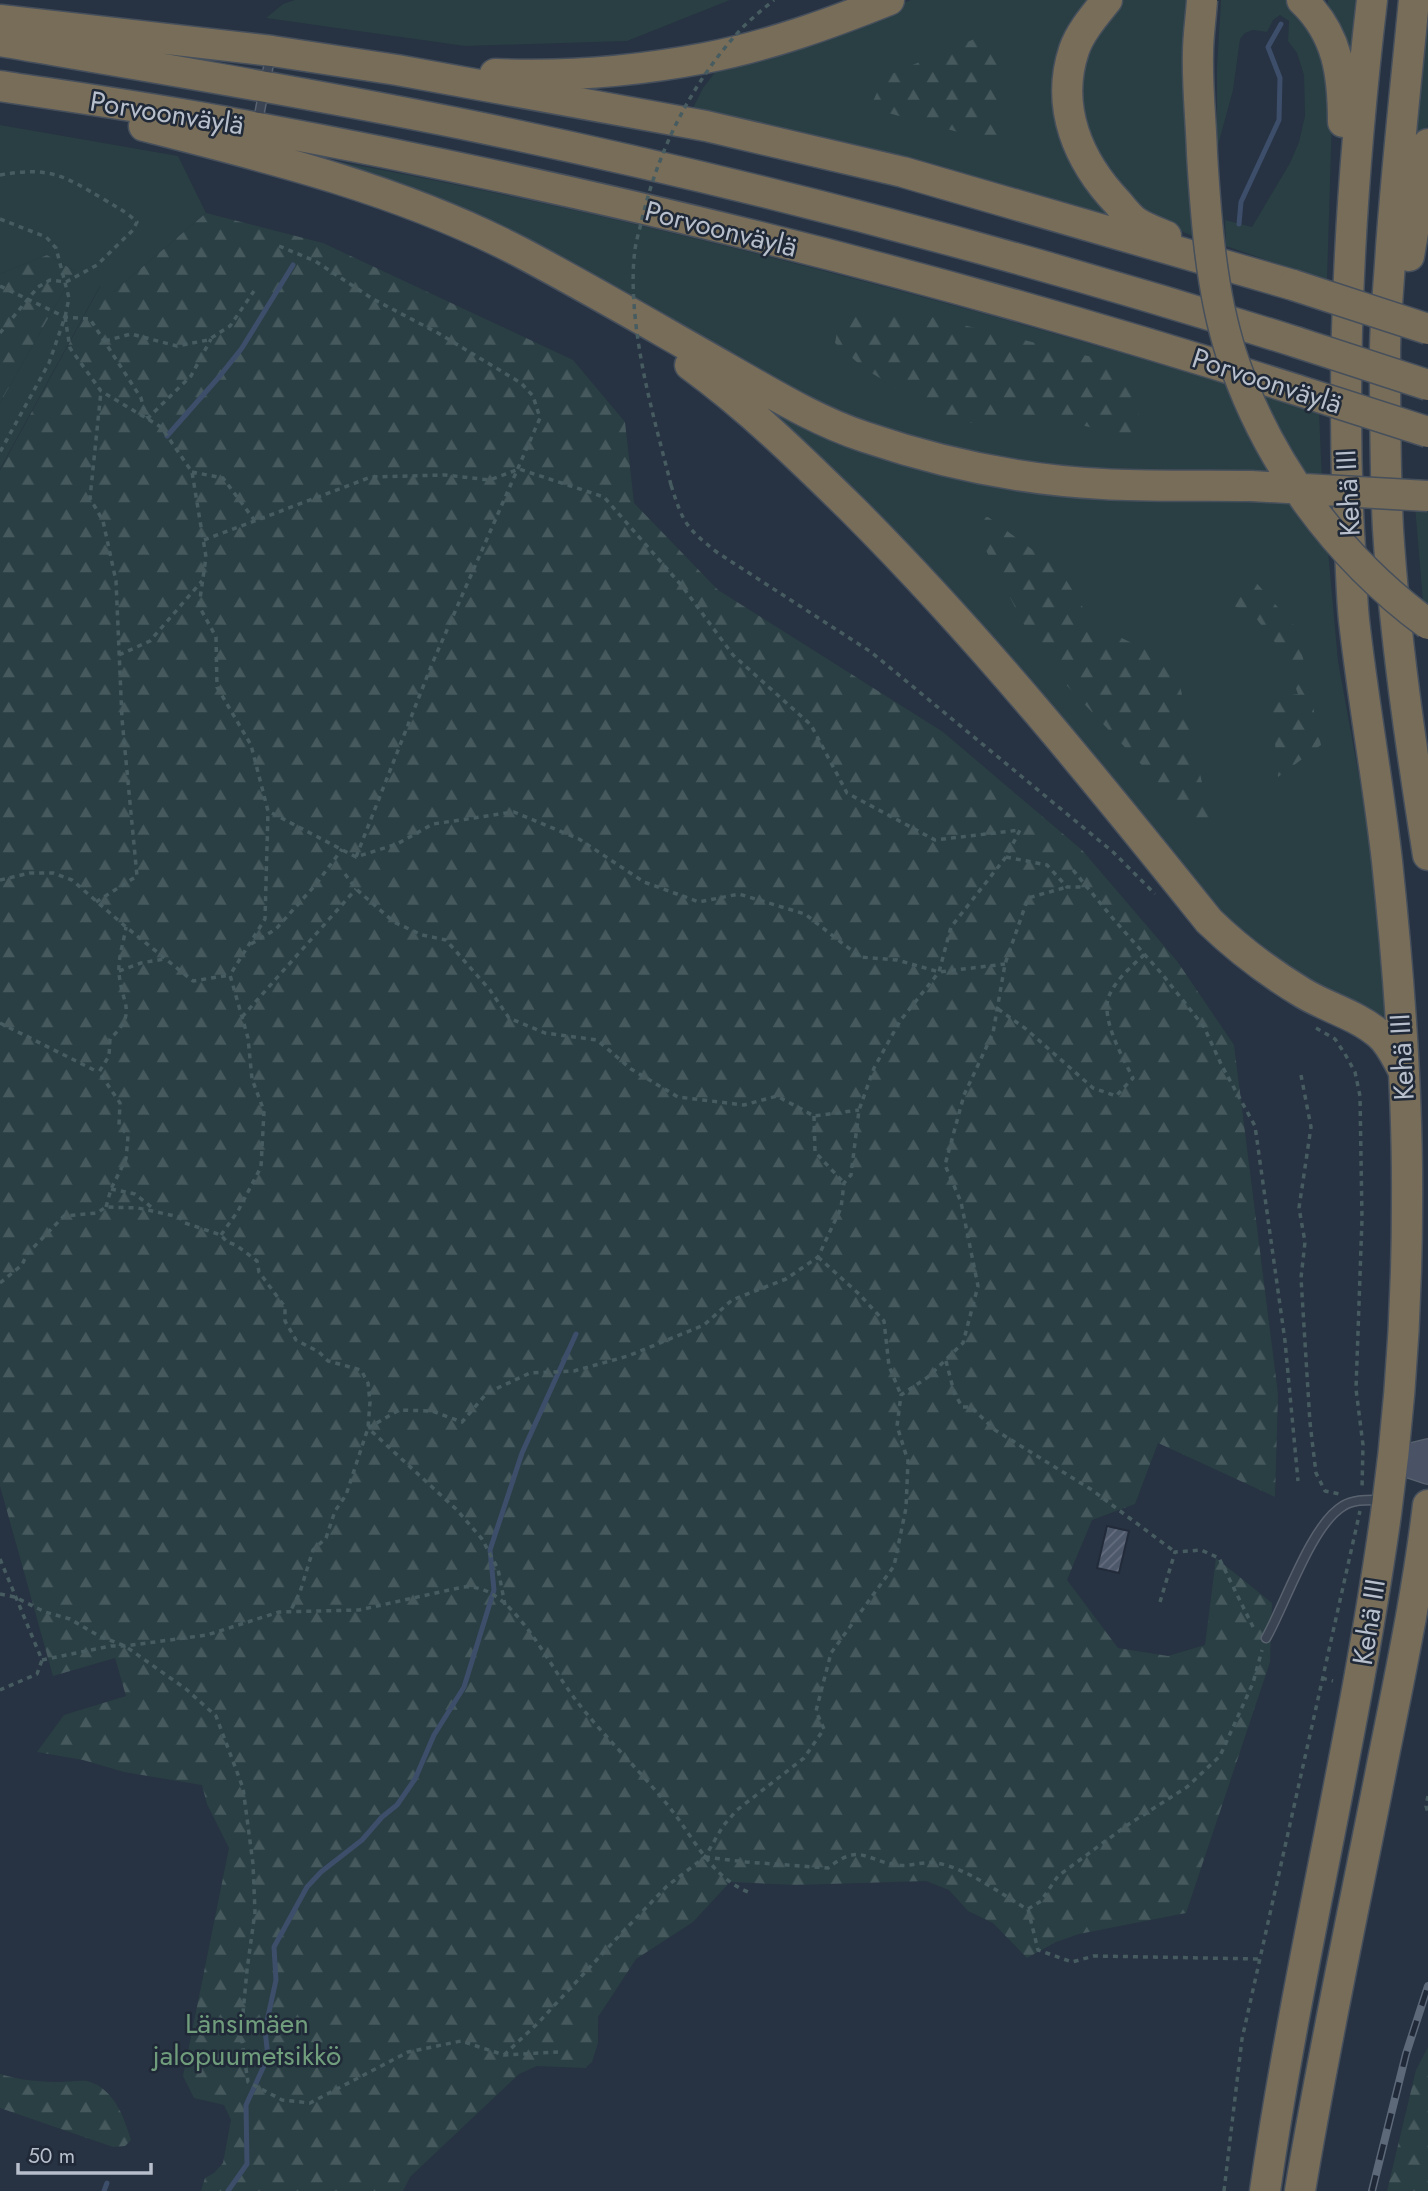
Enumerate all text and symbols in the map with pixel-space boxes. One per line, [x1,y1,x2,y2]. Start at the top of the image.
street label: Porvoonväylä [87,81,247,145]
street label: Porvoonväylä [641,190,801,268]
street label: Porvoonväylä [1187,337,1347,425]
street label: Kehä III [1325,449,1371,537]
street label: Kehä III [1379,1013,1425,1101]
street label: Kehä III [1342,1576,1396,1668]
park label: Länsimäen jalopuumetsikkö [151,2003,341,2076]
scale bar [18,2132,150,2176]
text: 50 m [28,2141,75,2171]

